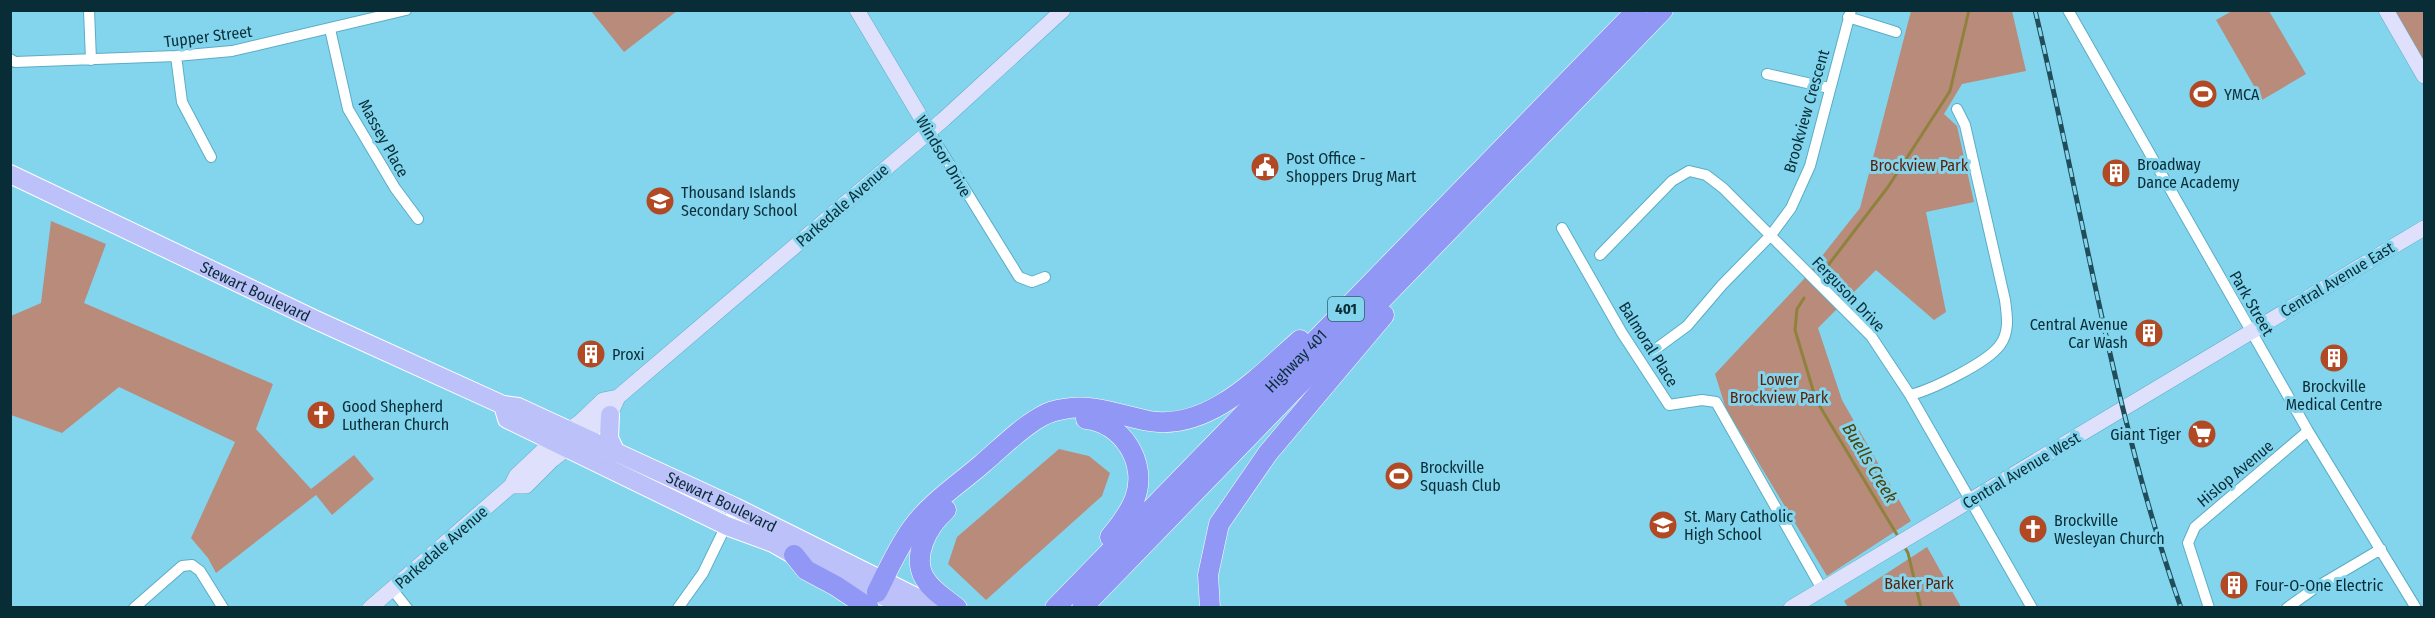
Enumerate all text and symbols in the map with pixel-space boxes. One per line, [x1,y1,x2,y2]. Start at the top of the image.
street label: Tupper Street [163,22,254,51]
street label: Brookview Crescent [1780,47,1833,175]
sports icon: YMCA [2187,78,2219,110]
place label: YMCA [2224,85,2260,104]
street label: Massey Place [354,96,413,181]
street label: Windsor Drive [912,112,975,200]
place label: Post Office - Shoppers Drug Mart [1286,149,1417,186]
public building icon: Post Office - Shoppers Drug Mart [1249,151,1281,183]
place label: Broadway Dance Academy [2137,155,2240,192]
park label: Brockview Park [1870,156,1969,175]
building icon: Broadway Dance Academy [2100,157,2132,189]
street label: Parkedale Avenue [792,160,893,251]
place label: Thousand Islands Secondary School [681,183,797,220]
school or university icon: Thousand Islands Secondary School [644,185,676,217]
street label: Central Avenue East [2277,238,2398,321]
street label: Ferguson Drive [1808,253,1889,336]
street label: Stewart Boulevard [197,257,313,326]
street label: Park Street [2225,268,2278,340]
road number: 401 [1328,297,1364,321]
street label: Balmoral Place [1615,298,1682,390]
place label: Central Avenue Car Wash [2030,315,2128,352]
building icon: Central Avenue Car Wash [2133,317,2165,349]
street label: Highway 401 [1261,326,1331,397]
building icon: Proxi [575,338,607,370]
building icon: Brockville Medical Centre [2318,342,2350,374]
place label: Proxi [612,345,645,364]
park label: Lower Brockview Park [1730,370,1829,407]
place label: Brockville Medical Centre [2286,377,2382,414]
place label: Good Shepherd Lutheran Church [342,397,449,434]
church icon: Good Shepherd Lutheran Church [305,399,337,431]
supermarket icon: Giant Tiger [2186,418,2218,450]
water label: Buells Creek [1838,419,1902,507]
place label: Giant Tiger [2110,425,2181,444]
street label: Central Avenue West [1959,427,2084,513]
street label: Hislop Avenue [2193,436,2277,511]
place label: Brockville Squash Club [1420,458,1501,495]
sports icon: Brockville Squash Club [1383,460,1415,492]
street label: Stewart Boulevard [663,468,780,536]
street label: Parkedale Avenue [391,502,492,593]
place label: St. Mary Catholic High School [1684,507,1793,544]
school or university icon: St. Mary Catholic High School [1647,509,1679,541]
place label: Brockville Wesleyan Church [2054,511,2165,548]
church icon: Brockville Wesleyan Church [2017,513,2049,545]
building icon: Four-O-One Electric [2218,569,2250,601]
park label: Baker Park [1884,574,1954,593]
place label: Four-O-One Electric [2255,576,2383,595]

